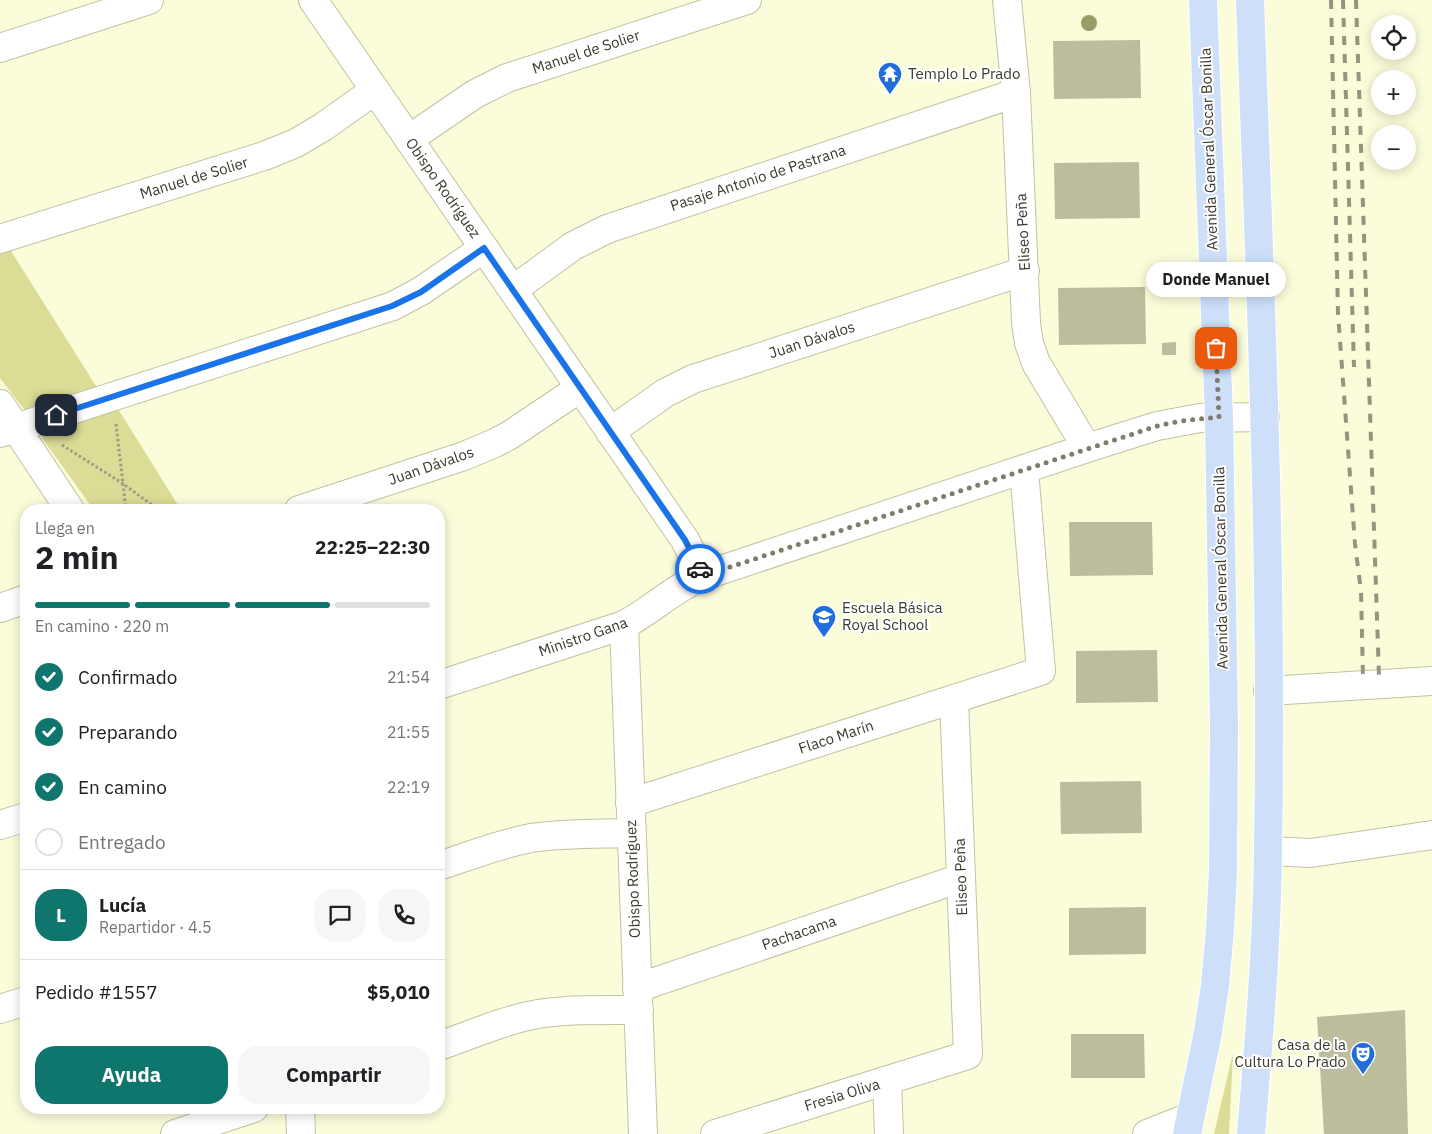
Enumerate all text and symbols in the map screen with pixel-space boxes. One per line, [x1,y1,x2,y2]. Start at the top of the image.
map controls [1371,15,1416,170]
button: locate [1371,15,1416,60]
street label: Manuel de Solier [530,25,643,78]
street label: Avenida General Óscar Bonilla [1195,47,1222,251]
temple icon: Templo Lo Prado [877,61,903,95]
place label: Templo Lo Prado [908,64,1020,83]
button: + [1371,70,1416,115]
button: − [1371,125,1416,170]
street label: Obispo Rodríguez [402,134,485,242]
street label: Pasaje Antonio de Pastrana [668,140,848,215]
street label: Manuel de Solier [137,152,251,203]
street label: Eliseo Peña [1011,193,1034,271]
callout: Donde Manuel [1146,263,1286,298]
text: Donde Manuel [1162,269,1270,289]
street label: Juan Dávalos [766,317,857,362]
pin [1195,327,1237,369]
icon: bag [1202,334,1230,362]
pin [35,394,77,436]
icon: home [42,401,70,429]
street label: Juan Dávalos [386,442,476,489]
street label: Avenida General Óscar Bonilla [1209,466,1232,670]
text: Llega en [35,518,95,538]
text: 22:25–22:30 [315,535,430,559]
text: 2 min [35,536,119,578]
courier [675,544,725,594]
icon: car [686,555,714,583]
place label: Escuela Básica Royal School [842,598,942,634]
school or university icon: Escuela Básica Royal School [811,604,837,638]
street label: Ministro Gana [536,612,630,661]
text: En camino · 220 m [35,616,169,636]
icon: check [35,663,63,691]
text: Confirmado [78,665,177,689]
text: 21:54 [387,667,430,687]
street label: Flaco Marín [796,715,876,758]
icon: check [35,718,63,746]
text: Preparando [78,720,177,744]
text: 21:55 [387,722,430,742]
icon: check [35,773,63,801]
text: En camino [78,775,167,799]
text: 22:19 [387,777,430,797]
street label: Obispo Rodríguez [621,820,644,938]
text: Entregado [78,830,166,854]
street label: Eliseo Peña [950,838,971,916]
button: chat [314,889,366,941]
button: phone [378,889,430,941]
text: Lucía [99,893,146,917]
text: L [56,903,66,927]
street label: Pachacama [759,911,839,954]
text: Repartidor · 4.5 [99,917,212,937]
text: Pedido #1557 [35,980,158,1004]
text: $5,010 [367,980,430,1004]
place label: Casa de la Cultura Lo Prado [1235,1035,1346,1071]
theatre icon: Casa de la Cultura Lo Prado [1350,1041,1376,1075]
button: Ayuda [35,1046,228,1104]
button: Compartir [238,1046,430,1104]
street label: Fresia Oliva [802,1074,882,1115]

